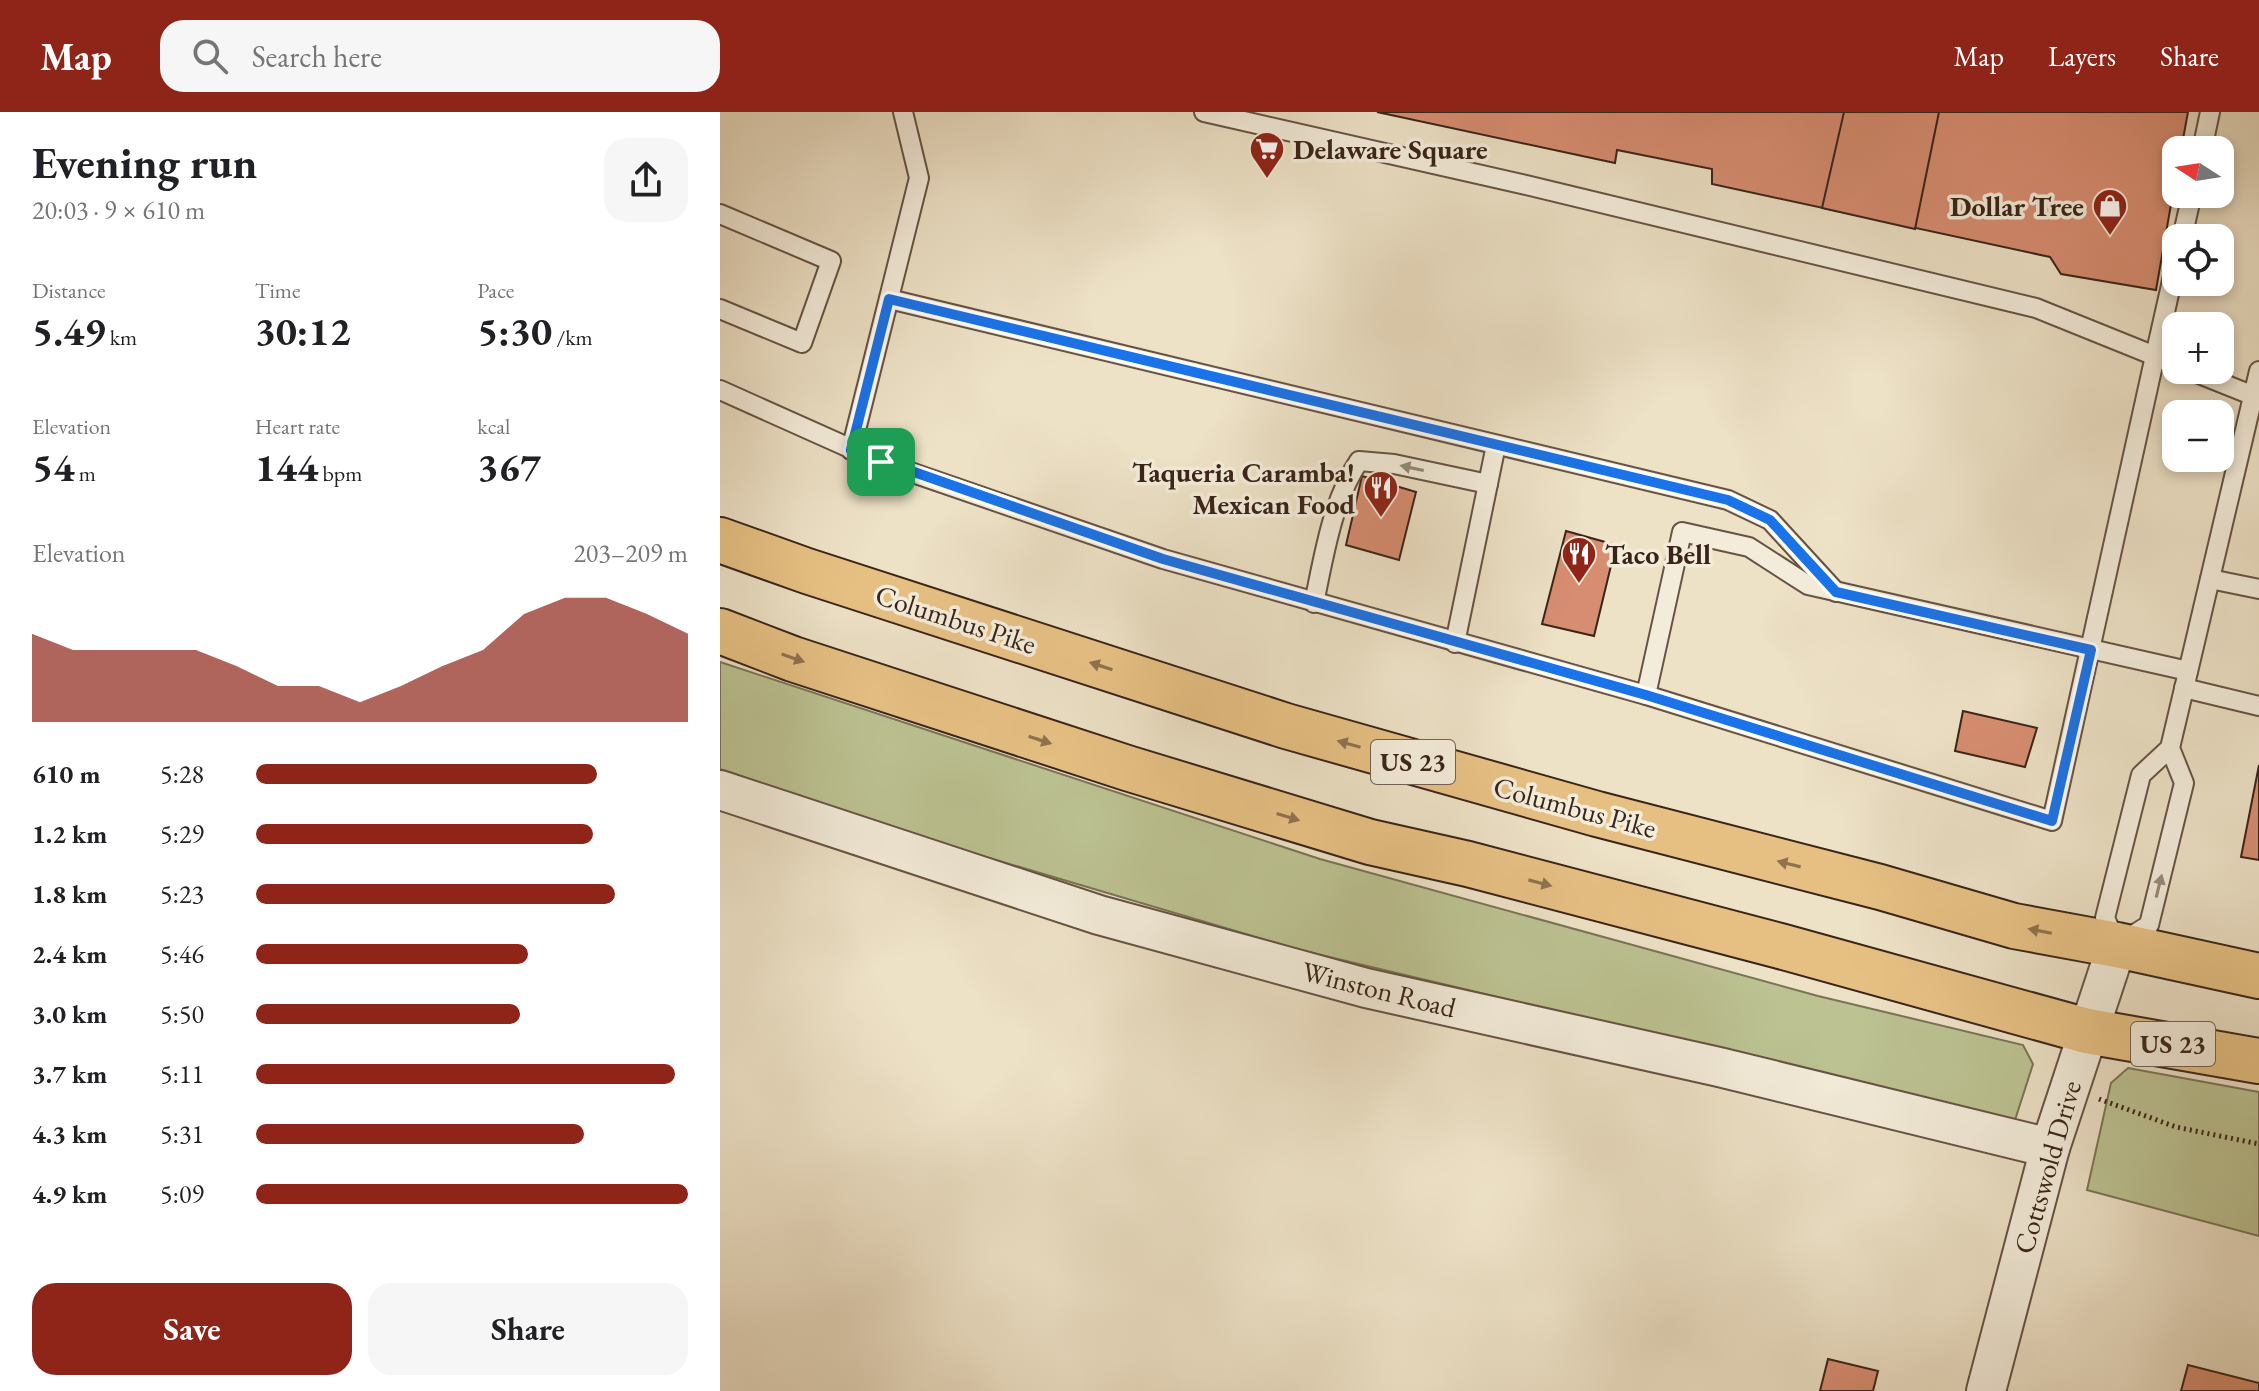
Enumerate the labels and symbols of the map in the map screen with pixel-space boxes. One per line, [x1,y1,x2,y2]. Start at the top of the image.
supermarket icon: Delaware Square [1248,130,1286,180]
place label: Delaware Square [1293,131,1488,167]
north arrow [2162,136,2234,208]
shop icon: Dollar Tree [2091,187,2129,237]
place label: Dollar Tree [1950,188,2084,224]
pin [847,428,915,496]
place label: Taqueria Caramba! Mexican Food [1132,454,1356,522]
one-way arrow [1399,461,1424,474]
restaurant icon: Taqueria Caramba! Mexican Food [1362,469,1400,519]
restaurant icon: Taco Bell [1560,535,1598,585]
place label: Taco Bell [1605,536,1711,572]
street label: Columbus Pike [871,576,1041,662]
one-way arrow [781,653,805,665]
one-way arrow [1089,659,1113,672]
one-way arrow [1028,734,1052,746]
one-way arrow [1337,737,1361,750]
road number: US 23 [1371,740,1455,784]
street label: Columbus Pike [1490,768,1660,846]
one-way arrow [1277,811,1301,824]
one-way arrow [1776,857,1801,869]
one-way arrow [2153,874,2165,899]
one-way arrow [1527,878,1552,890]
one-way arrow [2027,925,2052,937]
street label: Winston Road [1298,952,1461,1026]
road number: US 23 [2131,1022,2215,1066]
street label: Cottswold Drive [2005,1076,2089,1258]

